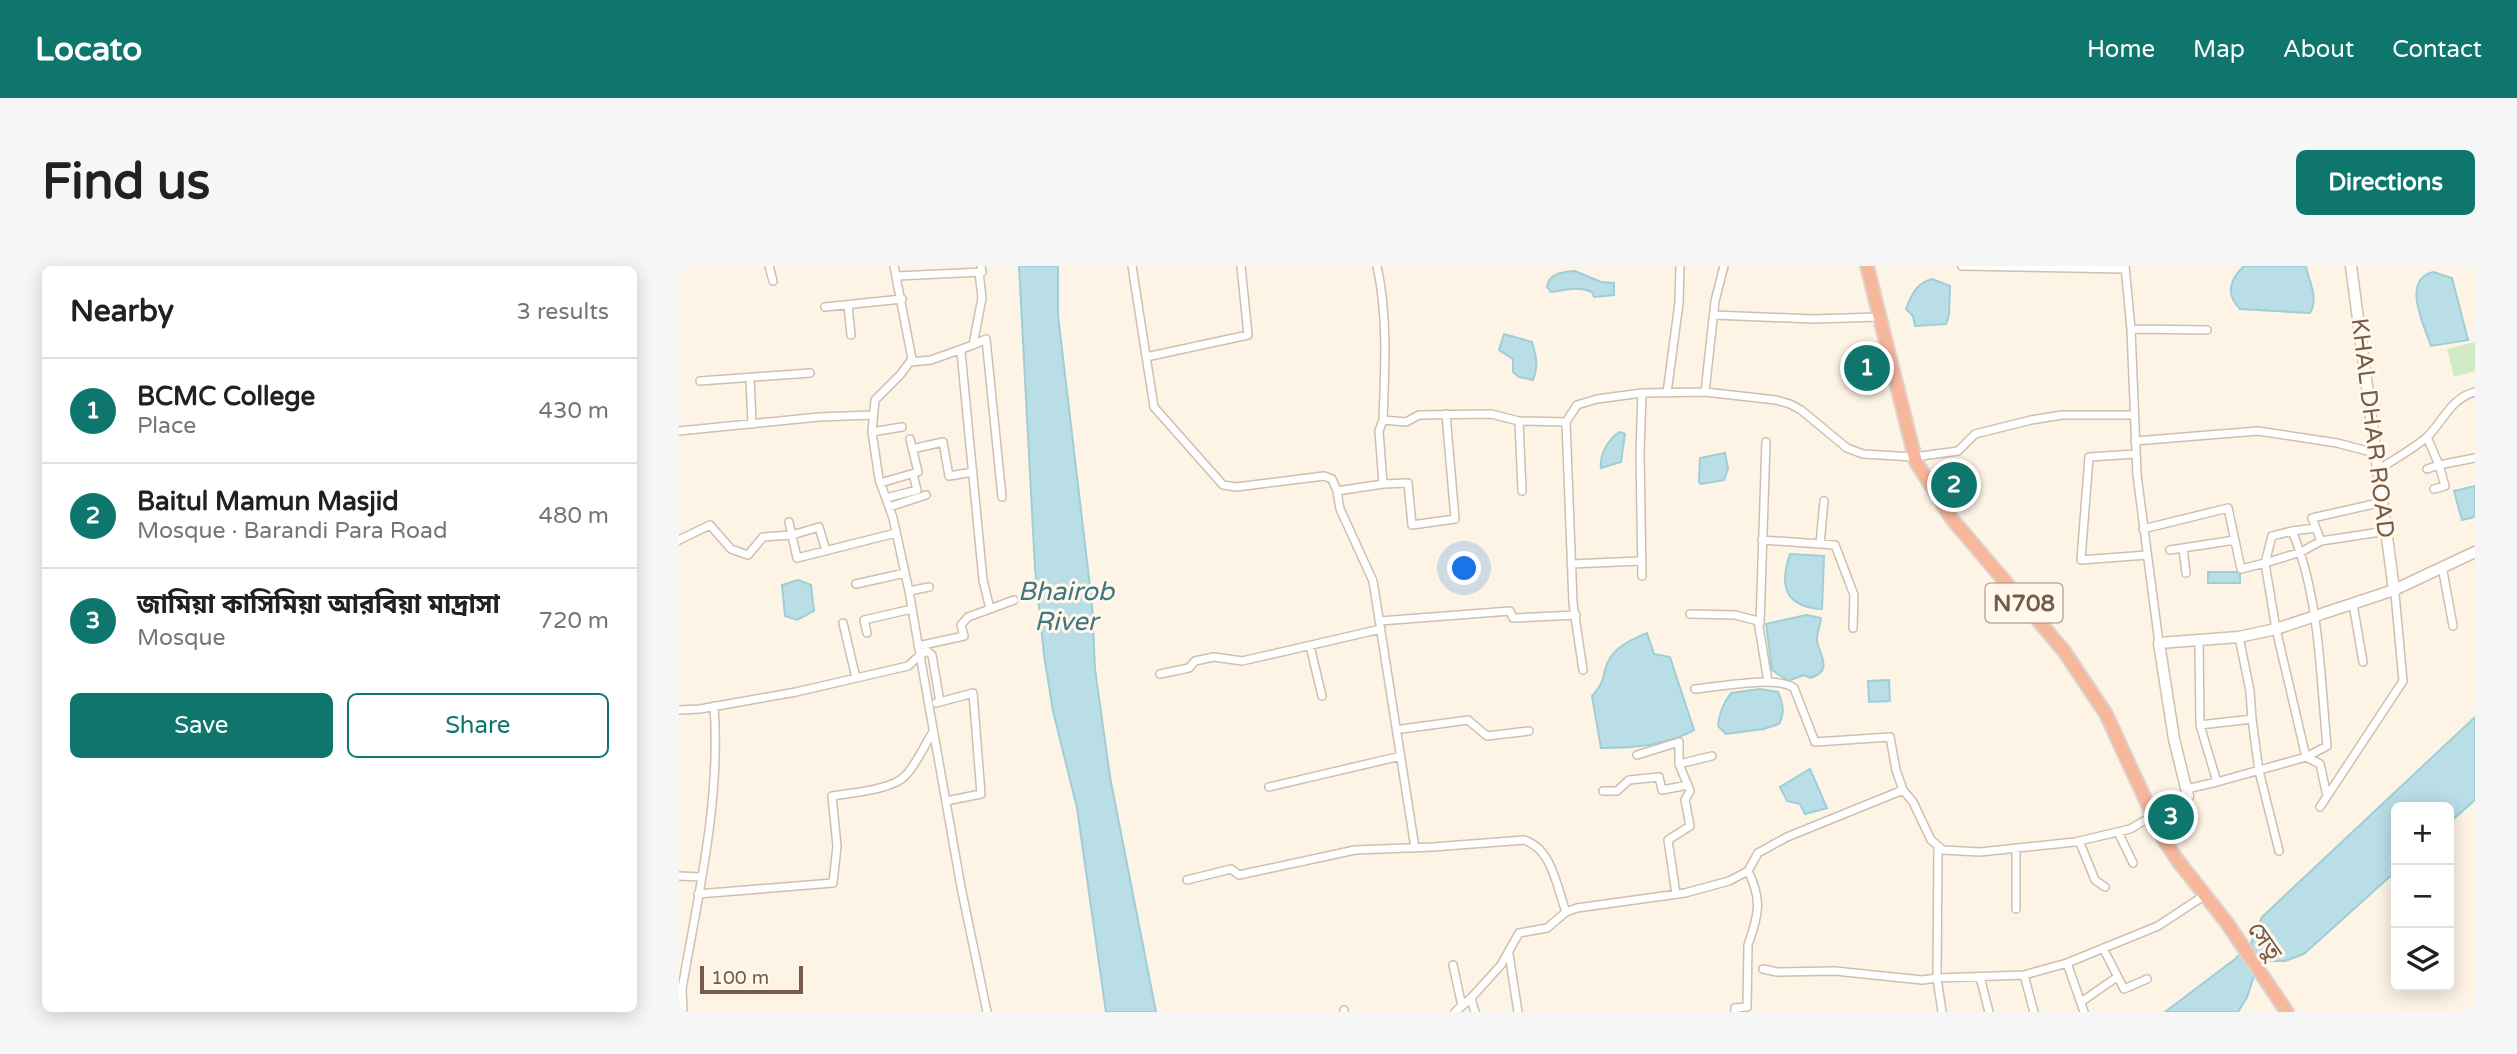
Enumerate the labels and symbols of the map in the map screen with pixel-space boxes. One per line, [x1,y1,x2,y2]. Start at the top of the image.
street label: KHAL DHAR ROAD [2345,316,2400,540]
pin: 1 [1844,342,1890,394]
pin: 2 [1931,459,1977,511]
your location [1447,551,1481,585]
water label: Bhairob River [1018,576,1116,637]
road number: N708 [1985,584,2063,622]
pin: 3 [2148,791,2194,843]
street label: সেতু [2241,916,2289,967]
scale bar [700,963,803,995]

